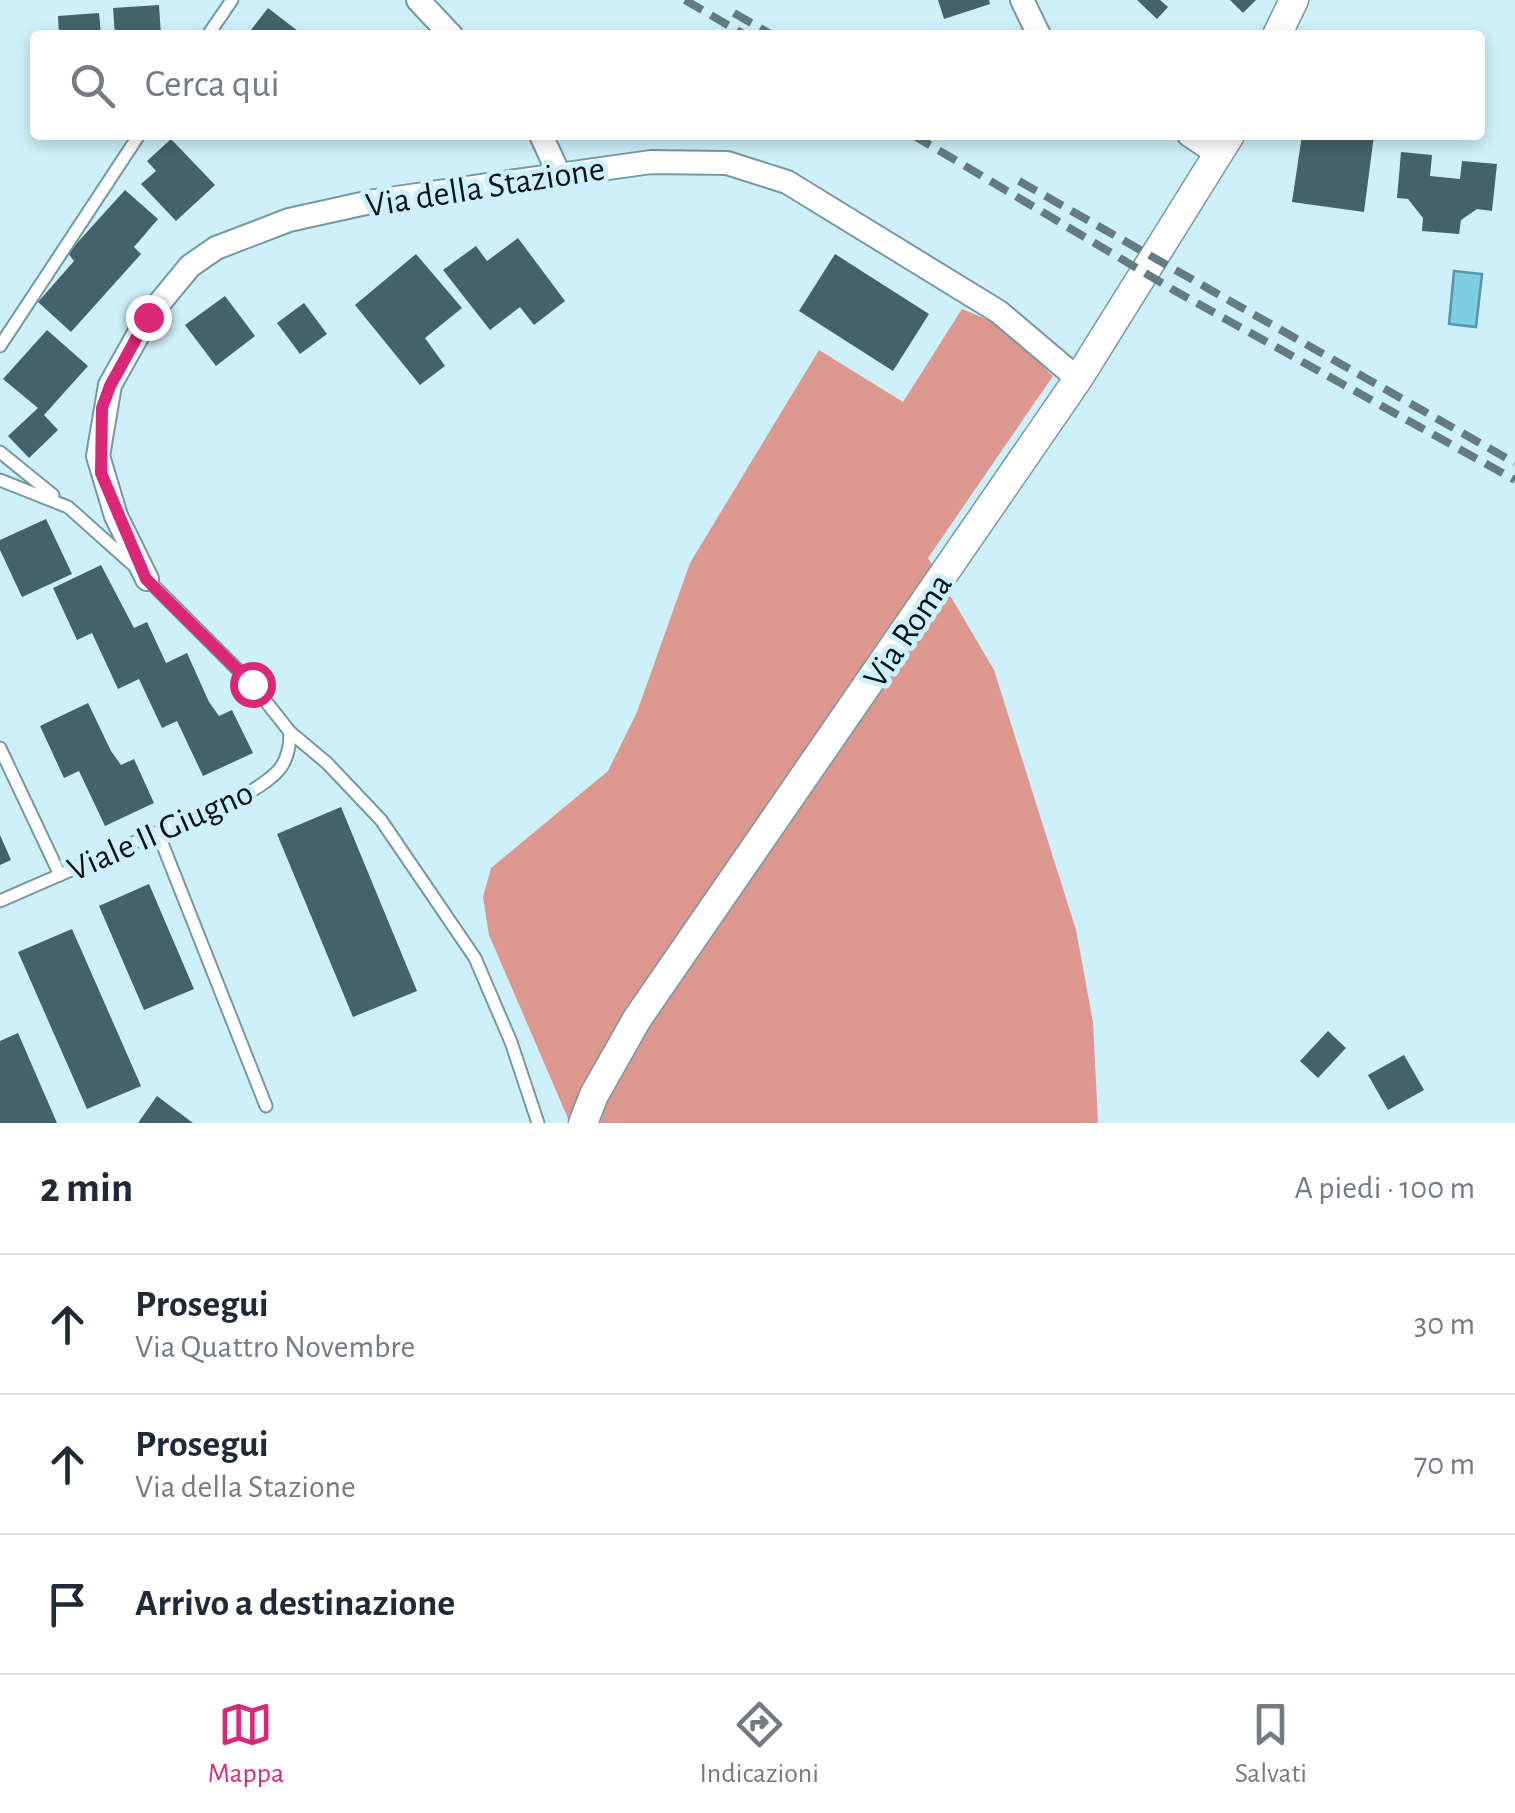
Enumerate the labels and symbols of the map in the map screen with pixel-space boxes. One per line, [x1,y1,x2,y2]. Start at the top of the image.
street label: Via della Stazione [363,151,607,224]
route end [126,295,172,341]
street label: Via Roma [858,567,959,694]
route start [230,662,276,708]
street label: Viale II Giugno [63,775,259,888]

